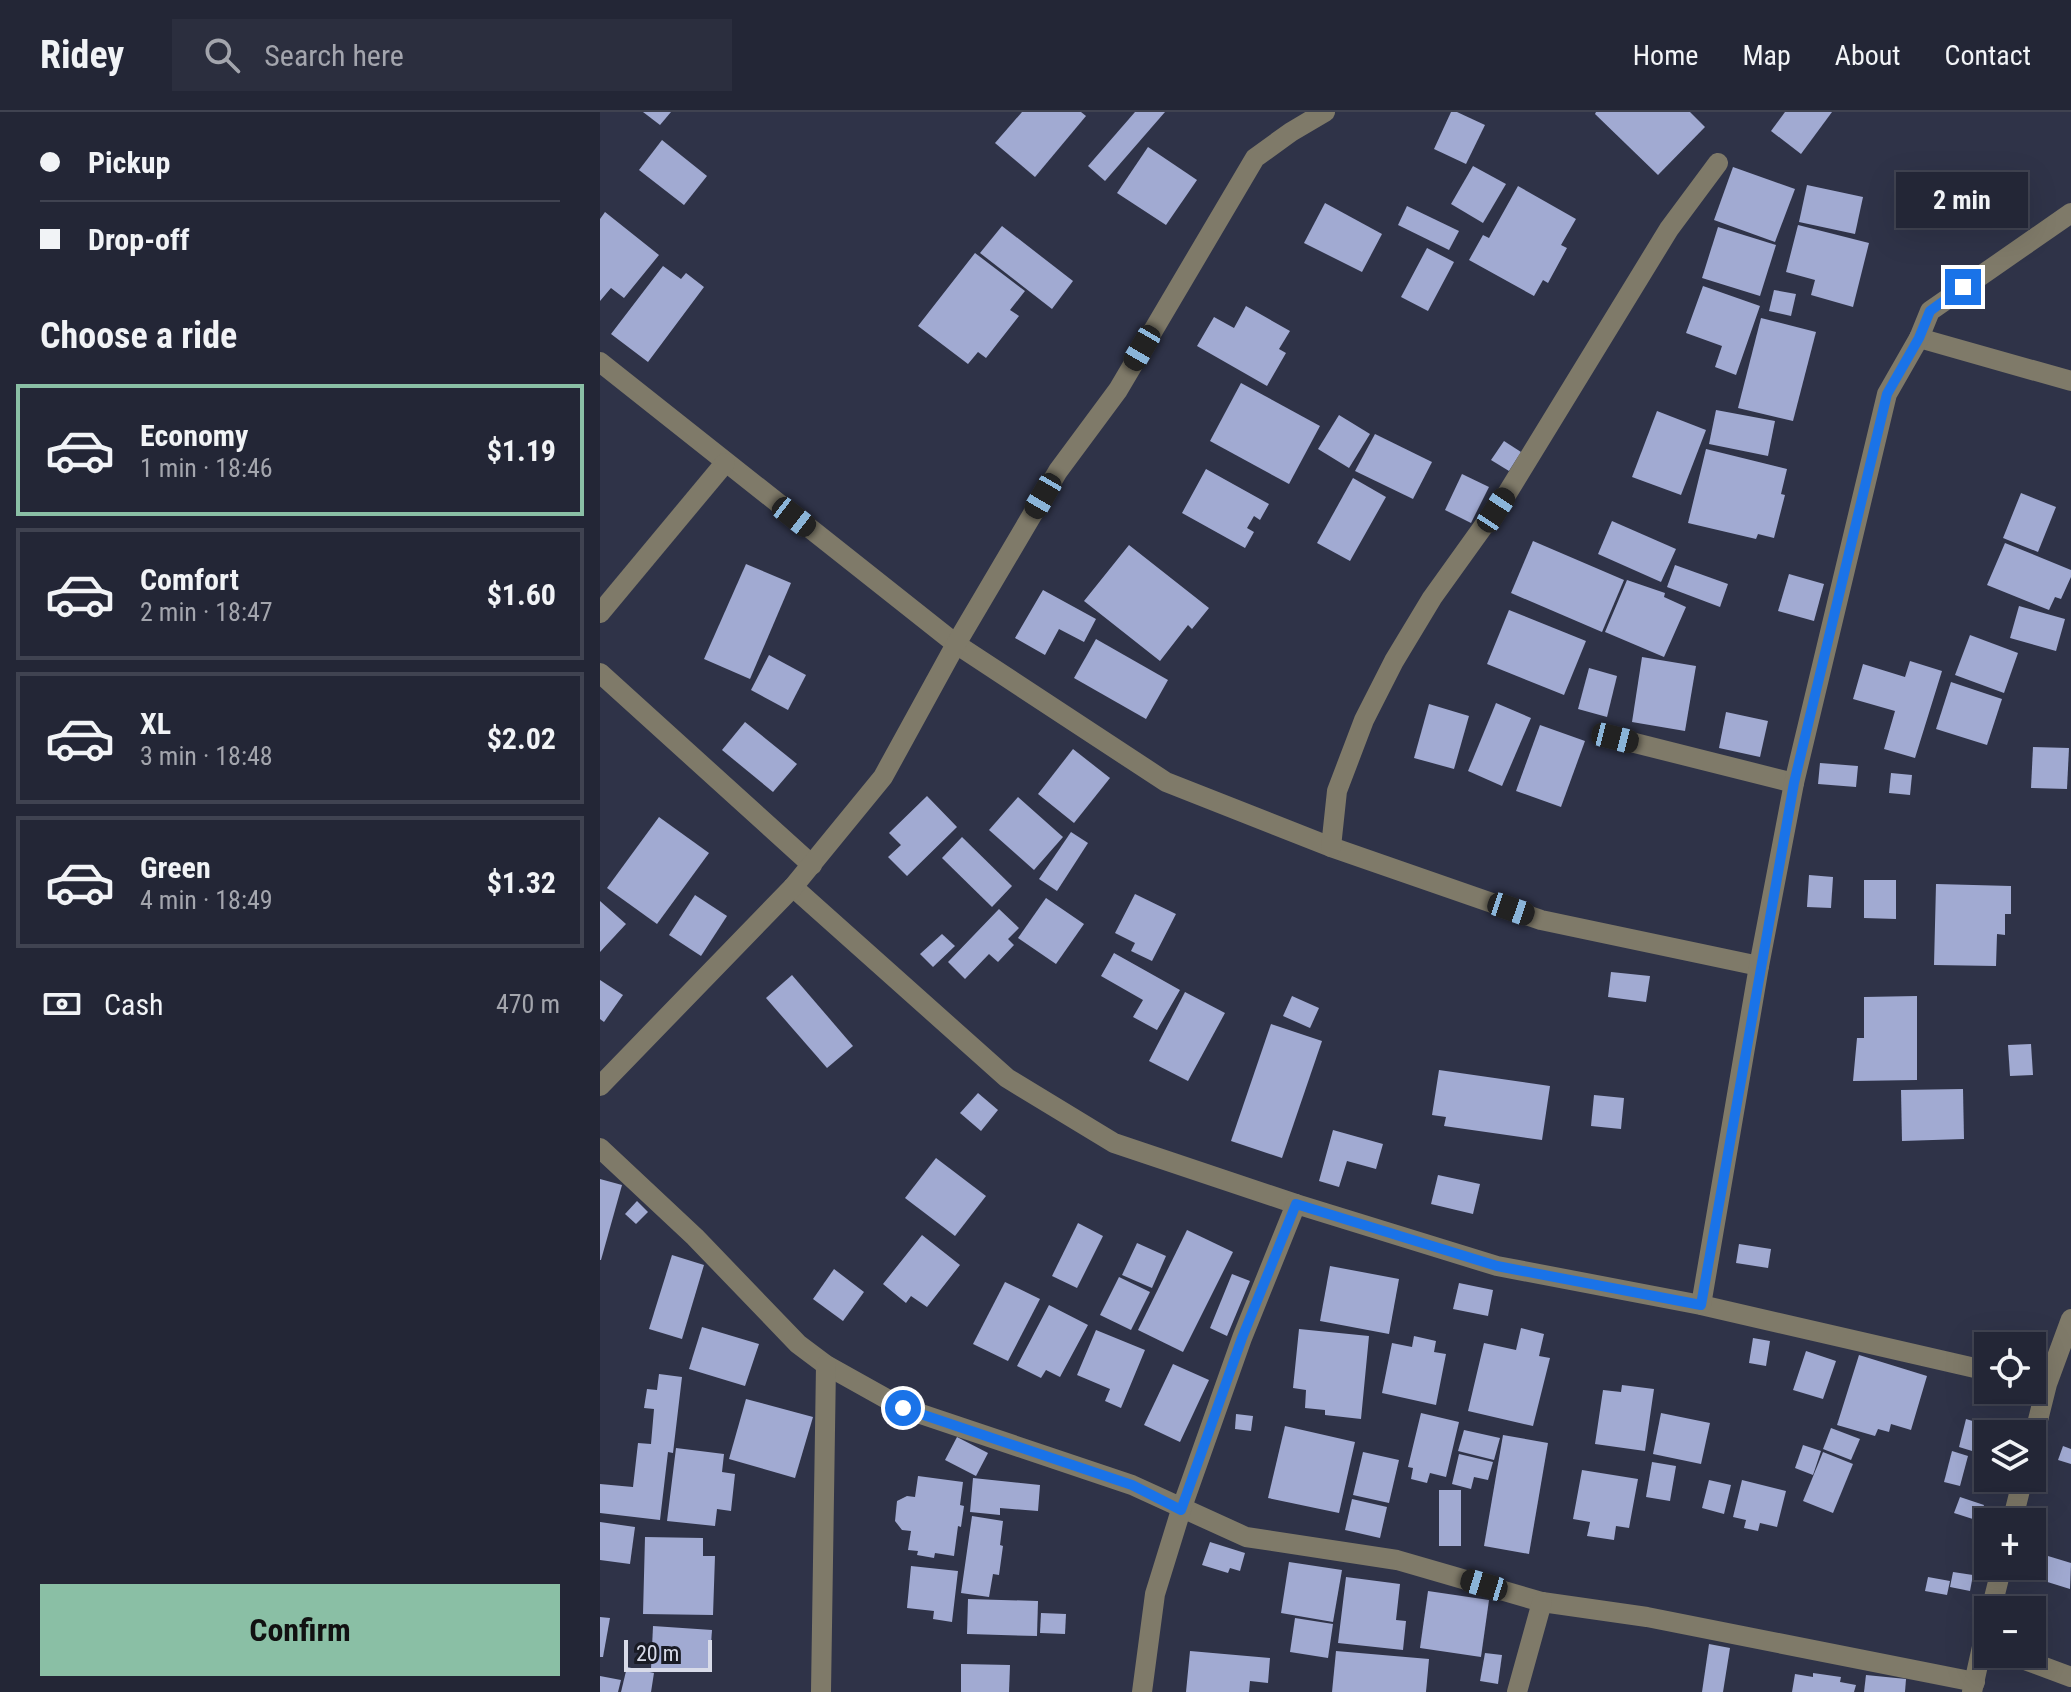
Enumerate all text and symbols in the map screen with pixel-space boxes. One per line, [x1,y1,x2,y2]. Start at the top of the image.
search box [172,19,732,91]
text: Ridey [40,33,124,77]
icon: search [200,33,244,77]
text: Search here [264,38,404,73]
text: Home [1633,39,1698,72]
text: Map [1742,39,1791,72]
text: About [1835,39,1901,72]
text: Contact [1945,39,2031,72]
text: Pickup [88,145,170,180]
callout: 2 min [1897,171,2029,227]
text: 2 min [1933,185,1991,215]
text: Drop-off [88,222,190,257]
route end [1945,269,1981,305]
text: Choose a ride [40,315,237,357]
car [1120,321,1164,375]
icon: car [44,414,116,486]
text: Economy [140,418,248,453]
text: $1.19 [487,433,556,468]
text: 1 min · 18:46 [140,453,273,483]
car [1021,469,1065,523]
car [1473,483,1519,537]
car [768,493,820,541]
icon: car [44,558,116,630]
text: Comfort [140,562,239,597]
text: $1.60 [487,577,556,612]
text: 2 min · 18:47 [140,597,273,627]
icon: car [44,702,116,774]
text: XL [140,706,171,741]
text: $2.02 [487,721,556,756]
car [1589,721,1641,755]
text: 3 min · 18:48 [140,741,273,771]
icon: car [44,846,116,918]
text: Green [140,850,211,885]
text: $1.32 [487,865,556,900]
text: 4 min · 18:49 [140,885,273,915]
car [1484,890,1538,928]
icon: cash [40,982,84,1026]
text: Cash [104,987,164,1022]
text: 470 m [496,989,560,1019]
map controls [1974,1332,2046,1668]
button: locate [1974,1332,2046,1404]
route start [885,1390,921,1426]
button: layers [1974,1420,2046,1492]
button: + [1974,1508,2046,1580]
car [1458,1567,1510,1603]
button: Confirm [40,1584,560,1676]
button: − [1974,1596,2046,1668]
scale bar [624,1636,712,1672]
text: 20 m [636,1641,679,1666]

